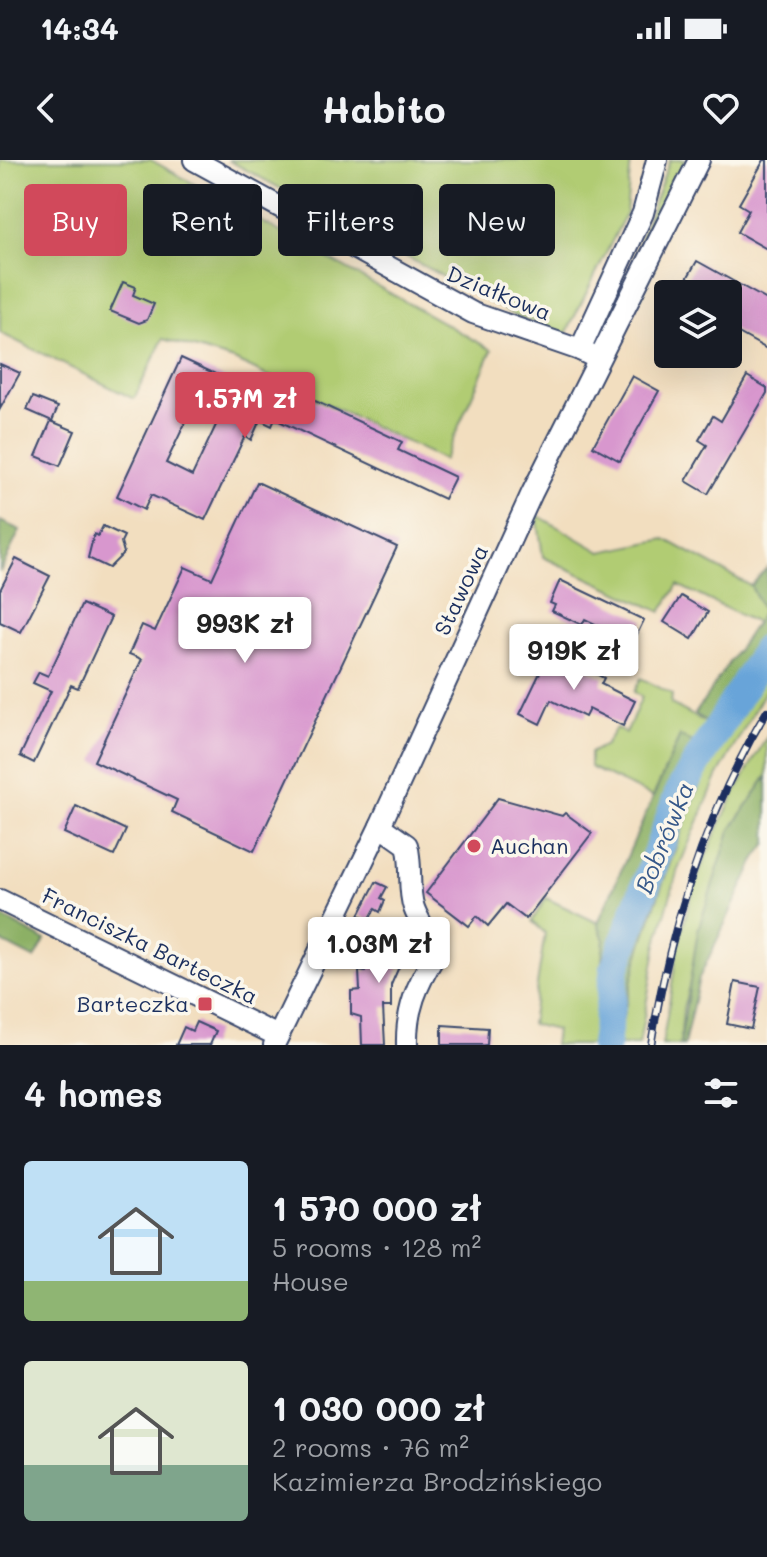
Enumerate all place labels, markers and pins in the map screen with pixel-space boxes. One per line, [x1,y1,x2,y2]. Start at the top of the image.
pin: 1.57M zł [162,372,328,440]
pin: 993K zł [171,597,319,665]
pin: 919K zł [500,624,648,692]
place label: Auchan [490,831,569,860]
marker: Auchan [465,837,483,855]
pin: 1.03M zł [296,917,462,985]
place label: Barteczka [77,991,189,1017]
marker: Barteczka [196,995,214,1013]

